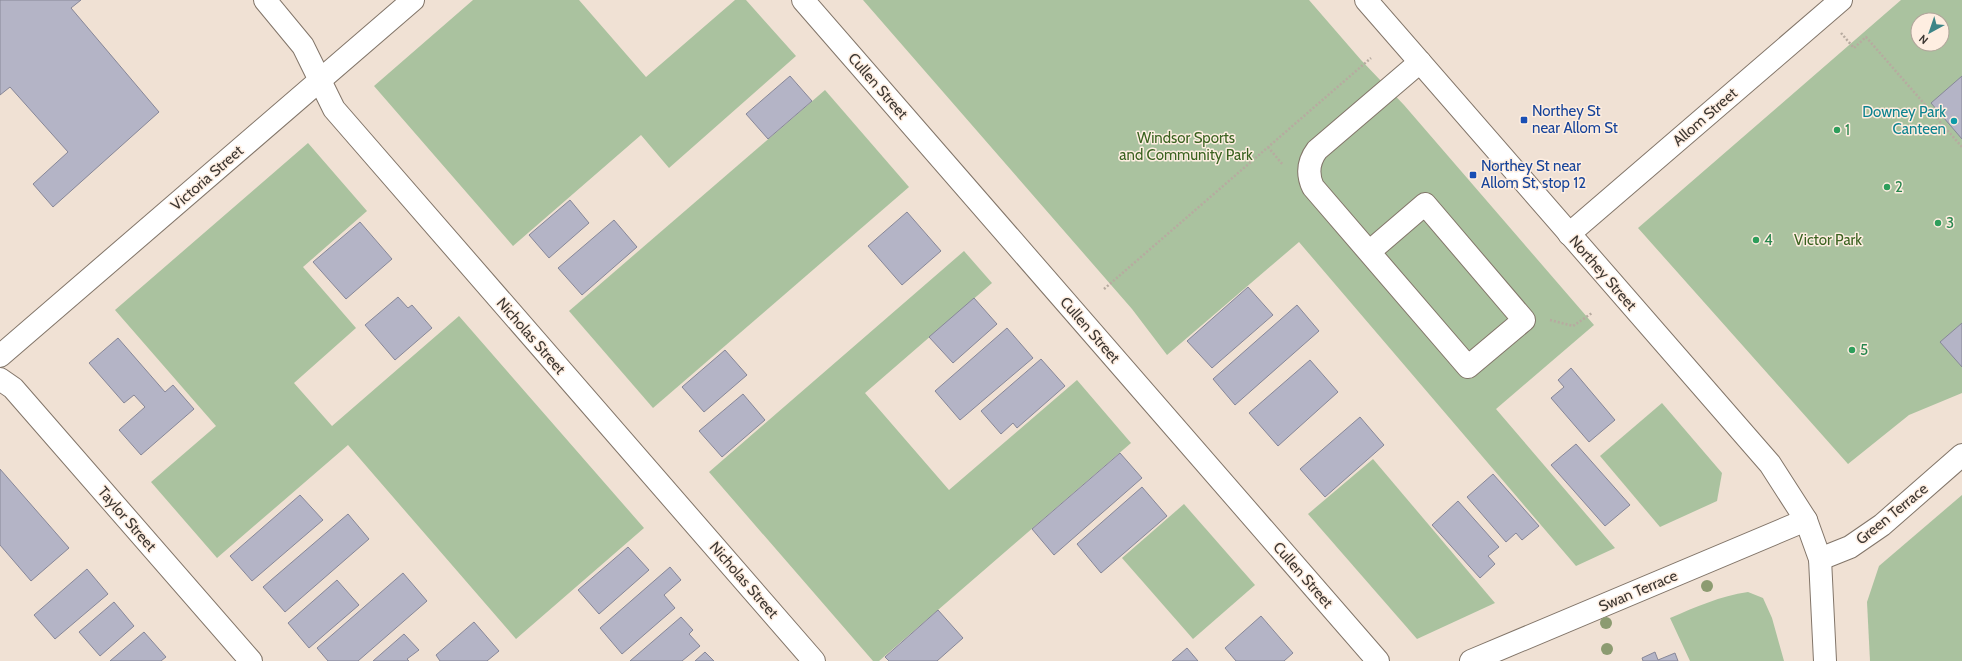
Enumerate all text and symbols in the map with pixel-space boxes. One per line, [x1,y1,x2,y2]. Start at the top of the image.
north arrow [1910,12,1950,52]
text: N [1916,32,1931,48]
street label: Cullen Street [844,49,912,123]
street label: Allom Street [1669,84,1741,150]
place label: Northey St near Allom St [1532,102,1618,137]
place label: Downey Park Canteen [1862,103,1946,138]
marker: Northey St near Allom St [1519,115,1529,125]
marker: Downey Park Canteen [1949,116,1959,126]
place label: 1 [1845,121,1850,139]
marker: 1 [1832,125,1842,135]
park label: Windsor Sports and Community Park [1119,129,1253,164]
street label: Victoria Street [167,142,247,214]
place label: Northey St near Allom St, stop 12 [1481,157,1586,192]
marker: Northey St near Allom St, stop 12 [1468,170,1478,180]
place label: 2 [1895,178,1903,196]
marker: 2 [1882,182,1892,192]
place label: 3 [1946,214,1954,232]
marker: 3 [1933,218,1943,228]
place label: 4 [1764,231,1773,249]
park label: Victor Park [1794,231,1862,249]
street label: Northey Street [1565,232,1641,314]
marker: 4 [1751,235,1761,245]
street label: Cullen Street [1056,293,1124,367]
street label: Nicholas Street [493,294,569,378]
place label: 5 [1860,341,1868,359]
marker: 5 [1847,345,1857,355]
street label: Green Terrace [1852,479,1932,548]
street label: Taylor Street [94,483,160,555]
street label: Nicholas Street [706,538,782,622]
street label: Cullen Street [1269,538,1337,612]
street label: Swan Terrace [1596,566,1680,616]

